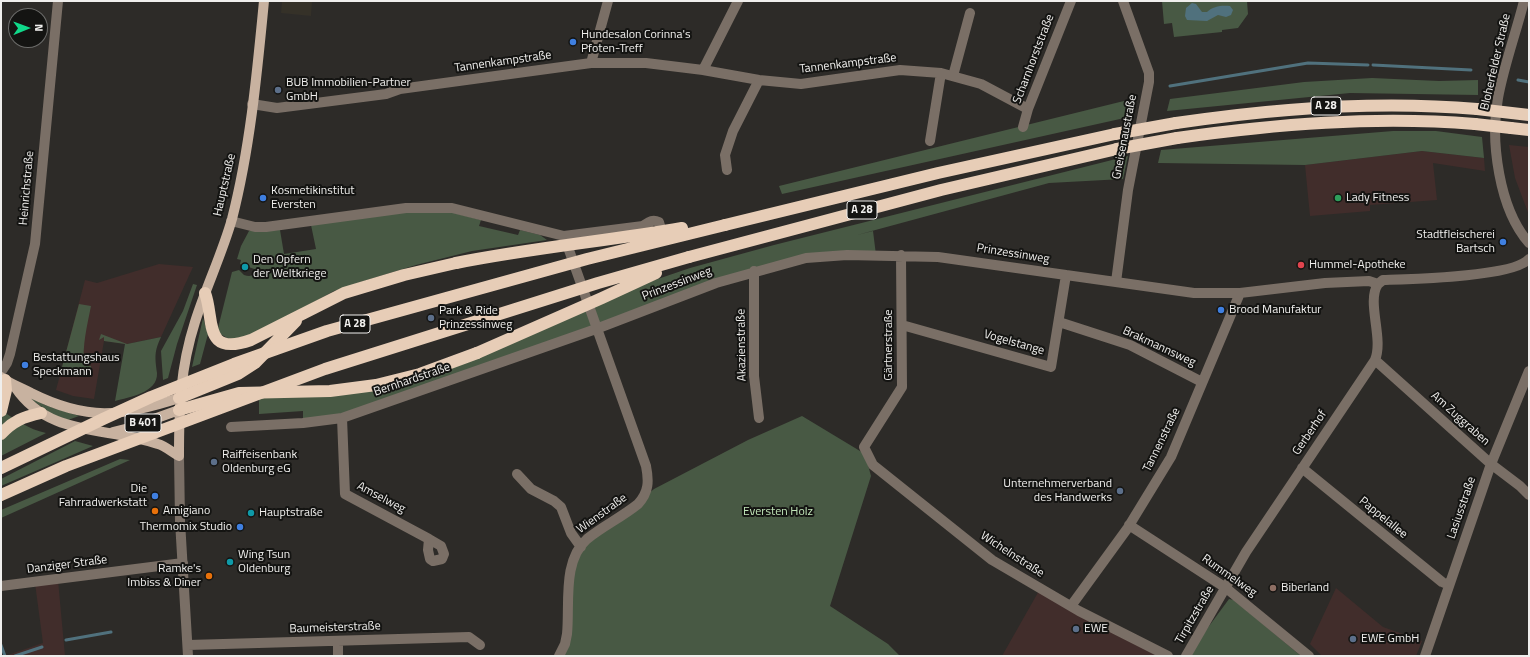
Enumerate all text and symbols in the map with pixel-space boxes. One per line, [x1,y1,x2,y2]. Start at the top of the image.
north arrow [8,8,48,48]
street label: Scharnhorststraße [1010,12,1058,106]
street label: Bloherfelder Straße [1478,12,1514,112]
text: N [31,24,47,32]
place label: Hundesalon Corinna's Pfoten-Treff [581,28,690,56]
marker: Hundesalon Corinna's Pfoten-Treff [568,37,578,47]
street label: Tannenkampstraße [454,48,552,76]
street label: Tannenkampstraße [799,51,897,77]
place label: BUB Immobilien-Partner GmbH [286,76,411,104]
marker: BUB Immobilien-Partner GmbH [273,85,283,95]
street label: Gneisenaustraße [1110,93,1140,181]
road number: A 28 [1311,97,1341,115]
street label: Heinrichstraße [17,150,37,226]
street label: Hauptstraße [211,152,239,218]
place label: Kosmetikinstitut Eversten [271,184,354,212]
place label: Lady Fitness [1346,191,1409,205]
marker: Kosmetikinstitut Eversten [258,193,268,203]
marker: Lady Fitness [1333,193,1343,203]
road number: A 28 [847,201,877,219]
place label: Stadtfleischerei Bartsch [1416,228,1495,256]
marker: Stadtfleischerei Bartsch [1498,237,1508,247]
street label: Prinzessinweg [976,241,1050,267]
place label: Den Opfern der Weltkriege [253,253,326,281]
place label: Hummel-Apotheke [1309,258,1406,272]
marker: Hummel-Apotheke [1296,260,1306,270]
marker: Den Opfern der Weltkriege [240,262,250,272]
street label: Prinzessinweg [640,264,714,304]
place label: Brood Manufaktur [1229,303,1321,317]
place label: Park & Ride Prinzessinweg [439,304,512,332]
marker: Brood Manufaktur [1216,305,1226,315]
street label: Akazienstraße [734,309,750,381]
street label: Gärtnerstraße [882,309,896,381]
marker: Park & Ride Prinzessinweg [426,313,436,323]
road number: A 28 [340,315,370,333]
street label: Brakmannsweg [1120,324,1198,370]
street label: Vogelstange [982,327,1046,359]
place label: Bestattungshaus Speckmann [33,351,120,379]
marker: Bestattungshaus Speckmann [20,360,30,370]
street label: Bernhardstraße [372,360,452,400]
street label: Am Zuggraben [1428,389,1492,449]
street label: Tannenstraße [1140,406,1184,474]
street label: Gerberhof [1290,408,1330,458]
road number: B 401 [125,414,161,432]
place label: Raiffeisenbank Oldenburg eG [222,448,297,476]
marker: Raiffeisenbank Oldenburg eG [209,457,219,467]
street label: Lasiusstraße [1445,475,1479,541]
place label: Unternehmerverband des Handwerks [1003,477,1112,505]
street label: Amselweg [354,479,408,517]
place label: Die Fahrradwerkstatt [59,482,147,510]
marker: Unternehmerverband des Handwerks [1115,486,1125,496]
marker: Die Fahrradwerkstatt [150,491,160,501]
street label: Wienstraße [574,491,630,537]
street label: Pappelallee [1356,494,1410,542]
place label: Amigiano [163,504,210,518]
park label: Eversten Holz [743,505,813,519]
marker: Amigiano [150,506,160,516]
place label: Hauptstraße [259,506,323,520]
marker: Hauptstraße [246,508,256,518]
place label: Thermomix Studio [140,520,232,534]
marker: Thermomix Studio [235,522,245,532]
street label: Wichelnstraße [977,529,1047,581]
place label: Wing Tsun Oldenburg [238,548,290,576]
street label: Rummelweg [1199,552,1259,600]
street label: Danziger Straße [26,553,108,577]
marker: Wing Tsun Oldenburg [225,557,235,567]
place label: Ramke's Imbiss & Diner [127,562,201,590]
marker: Ramke's Imbiss & Diner [204,571,214,581]
place label: Biberland [1281,581,1329,595]
street label: Tirpitzstraße [1173,583,1217,647]
marker: Biberland [1268,583,1278,593]
street label: Baumeisterstraße [289,619,381,637]
place label: EWE [1084,622,1108,636]
marker: EWE [1071,624,1081,634]
place label: EWE GmbH [1361,632,1419,646]
marker: EWE GmbH [1348,634,1358,644]

